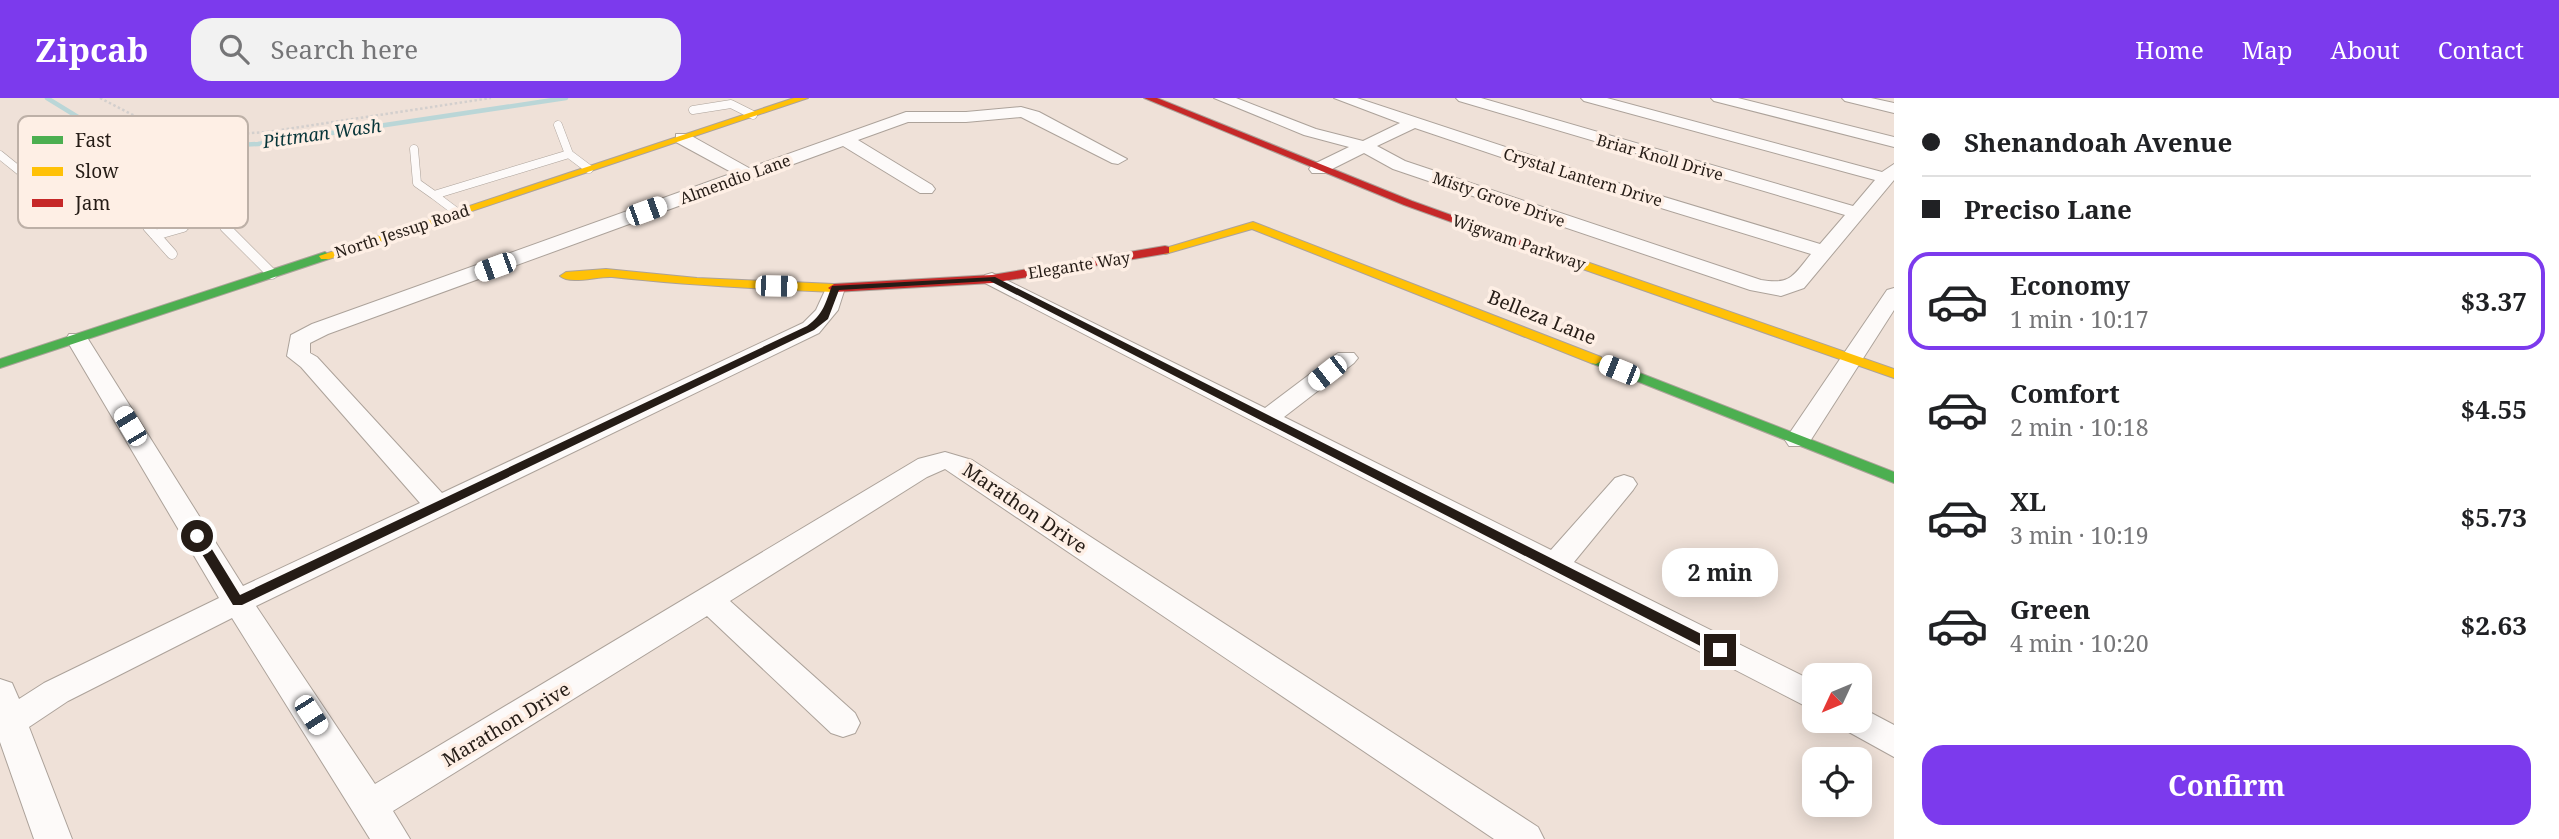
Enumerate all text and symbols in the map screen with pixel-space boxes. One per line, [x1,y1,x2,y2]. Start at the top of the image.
search box [191,18,681,81]
text: Zipcab [35,27,149,72]
icon: search [215,30,253,68]
text: Search here [271,31,418,67]
text: Home [2135,33,2204,66]
text: Map [2242,33,2293,66]
text: About [2331,33,2400,66]
text: Contact [2438,33,2524,66]
water label: Pittman Wash [260,113,383,153]
legend [18,116,248,228]
text: Shenandoah Avenue [1964,124,2232,160]
text: Fast [75,127,112,153]
street label: Briar Knoll Drive [1594,128,1726,186]
street label: Crystal Lantern Drive [1501,142,1665,212]
street label: Almendio Lane [677,149,793,209]
text: Slow [75,158,119,184]
street label: Misty Grove Drive [1430,166,1568,232]
text: Jam [74,190,110,216]
text: Preciso Lane [1964,191,2132,227]
car [623,194,670,228]
street label: North Jessup Road [332,199,472,263]
street label: Wigwam Parkway [1449,209,1590,275]
street label: Elegante Way [1026,246,1133,284]
car [472,250,519,284]
text: Economy [2010,267,2130,303]
icon: car [1926,270,1989,333]
car [755,275,798,297]
street label: Belleza Lane [1484,283,1600,351]
text: $3.37 [2461,283,2527,319]
text: 1 min · 10:17 [2010,303,2148,335]
car [1304,352,1351,394]
car [1596,352,1643,388]
text: Comfort [2010,375,2120,411]
icon: car [1926,378,1989,441]
text: $4.55 [2461,391,2527,427]
car [111,403,150,449]
text: 2 min · 10:18 [2010,411,2148,443]
street label: Marathon Drive [958,457,1092,559]
text: XL [2010,483,2046,519]
icon: car [1926,486,1989,549]
text: $5.73 [2461,499,2527,535]
text: 3 min · 10:19 [2010,519,2148,551]
route start [181,520,213,552]
callout: 2 min [1662,548,1778,598]
text: 2 min [1687,556,1753,588]
text: Green [2010,591,2091,627]
icon: car [1926,594,1989,657]
text: $2.63 [2461,607,2527,643]
text: 4 min · 10:20 [2010,627,2148,659]
route end [1704,634,1736,666]
north arrow [1802,663,1872,733]
map controls [1802,663,1872,817]
street label: Marathon Drive [437,676,575,772]
car [291,692,332,738]
button: Confirm [1922,745,2531,825]
button: locate [1802,747,1872,817]

